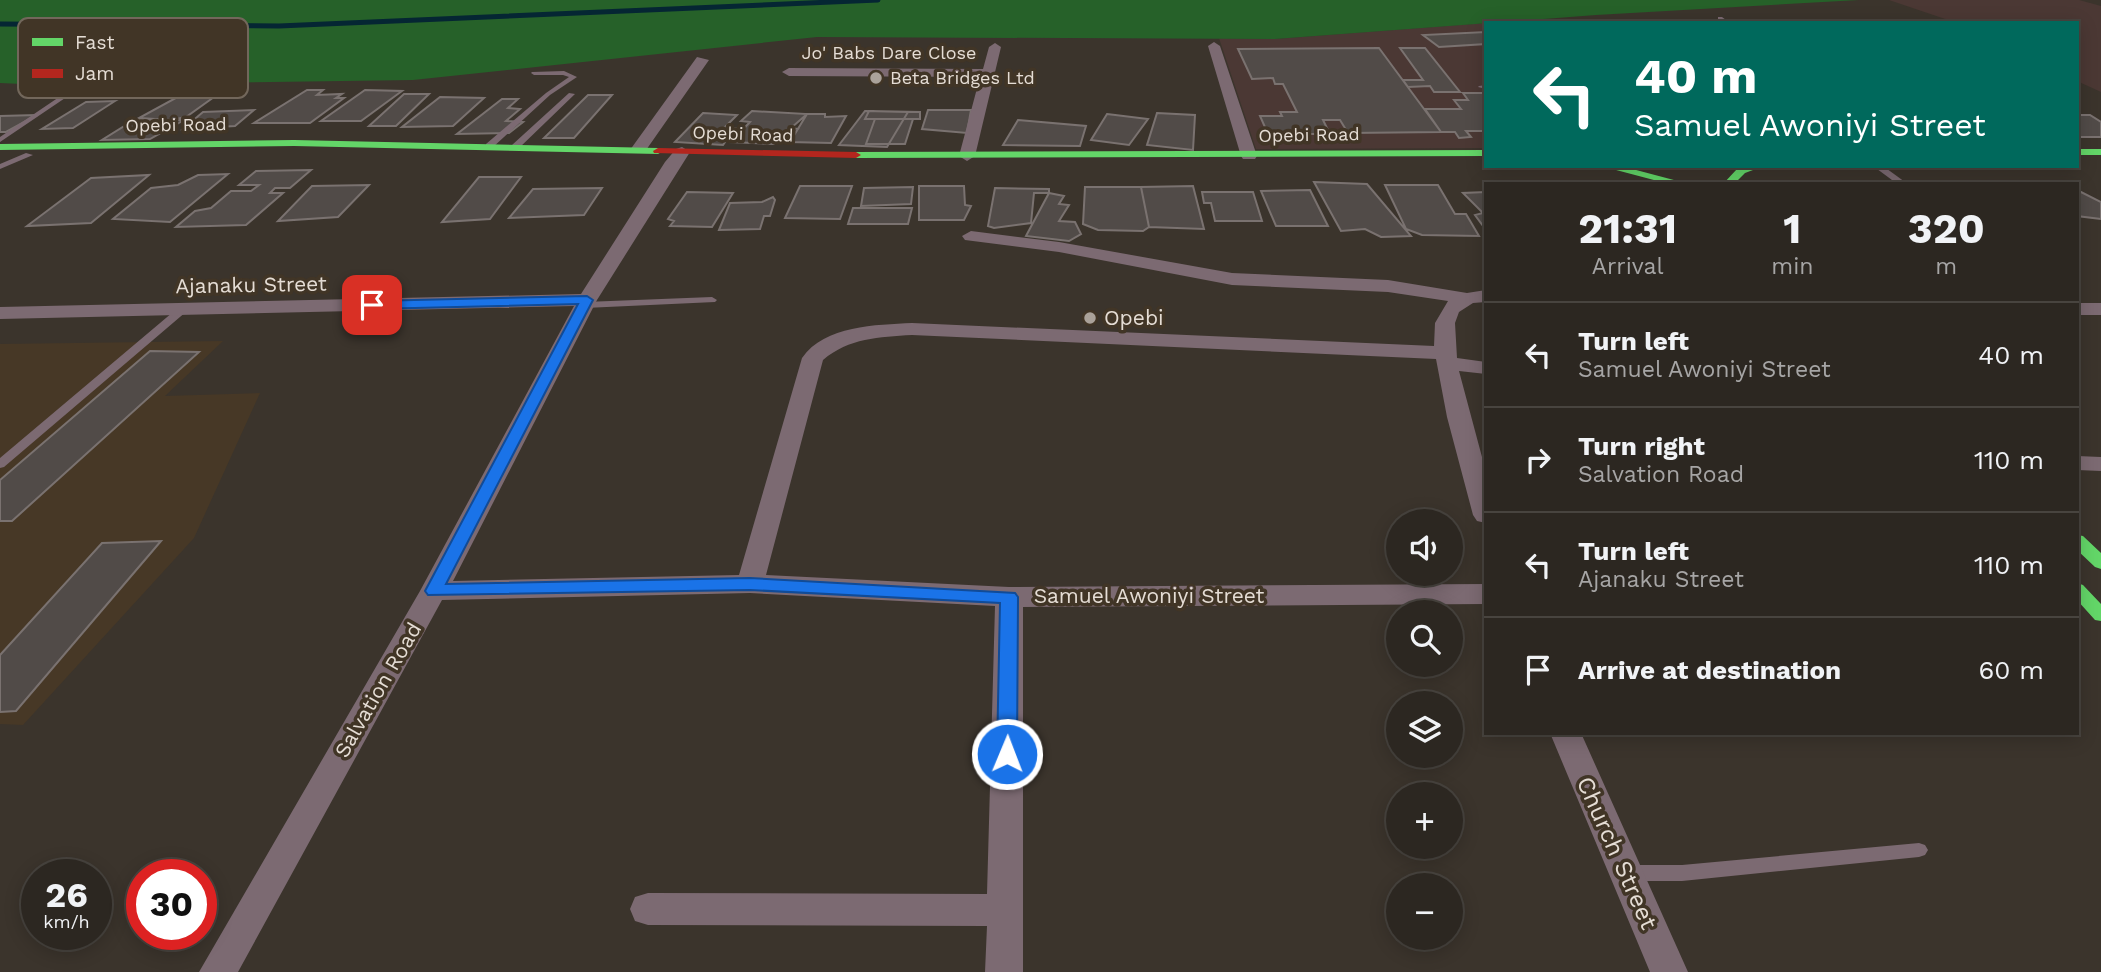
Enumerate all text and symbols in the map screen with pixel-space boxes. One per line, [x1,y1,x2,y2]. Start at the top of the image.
legend [18,18,248,98]
text: Fast [75,31,114,54]
street label: Jo' Babs Dare Close [802,42,977,63]
text: 40 m [1634,47,1757,105]
icon: left [1519,49,1610,140]
text: Jam [75,62,114,85]
place label: Beta Bridges Ltd [890,67,1035,88]
marker: Beta Bridges Ltd [868,70,884,86]
text: Samuel Awoniyi Street [1634,106,1986,144]
street label: Opebi Road [125,113,227,136]
street label: Opebi Road [692,121,794,146]
street label: Opebi Road [1258,123,1360,146]
text: 21:31 [1578,204,1677,253]
text: 1 [1783,204,1801,253]
text: 320 [1908,204,1985,253]
text: Arrival [1592,253,1664,280]
text: min [1771,253,1814,280]
text: m [1935,253,1957,280]
street label: Ajanaku Street [175,271,327,298]
pin [342,275,402,335]
icon: arrive [353,286,391,324]
place label: Opebi [1104,305,1164,330]
marker: Opebi [1082,310,1098,326]
text: Turn left [1578,326,1689,356]
icon: left [1519,336,1557,374]
text: 40 m [1978,340,2044,370]
text: Samuel Awoniyi Street [1578,356,1831,383]
text: Turn right [1578,431,1705,461]
icon: right [1519,441,1557,479]
text: 110 m [1974,445,2044,475]
text: Salvation Road [1578,461,1744,488]
map controls [1386,509,1463,950]
button: sound [1386,509,1463,586]
text: Turn left [1578,536,1689,566]
icon: left [1519,546,1557,584]
text: 110 m [1974,550,2044,580]
text: Ajanaku Street [1578,566,1744,593]
street label: Samuel Awoniyi Street [1034,583,1265,608]
button: search [1386,600,1463,677]
street label: Salvation Road [329,618,426,762]
icon: arrive [1519,651,1557,689]
text: Arrive at destination [1578,655,1841,685]
text: 60 m [1978,655,2044,685]
button: layers [1386,691,1463,768]
position arrow [970,717,1044,791]
street label: Church Street [1571,772,1663,934]
button: + [1386,782,1463,859]
speed limit sign: 30 [126,859,217,950]
button: − [1386,873,1463,950]
text: 26 [45,874,88,916]
text: km/h [43,911,90,932]

